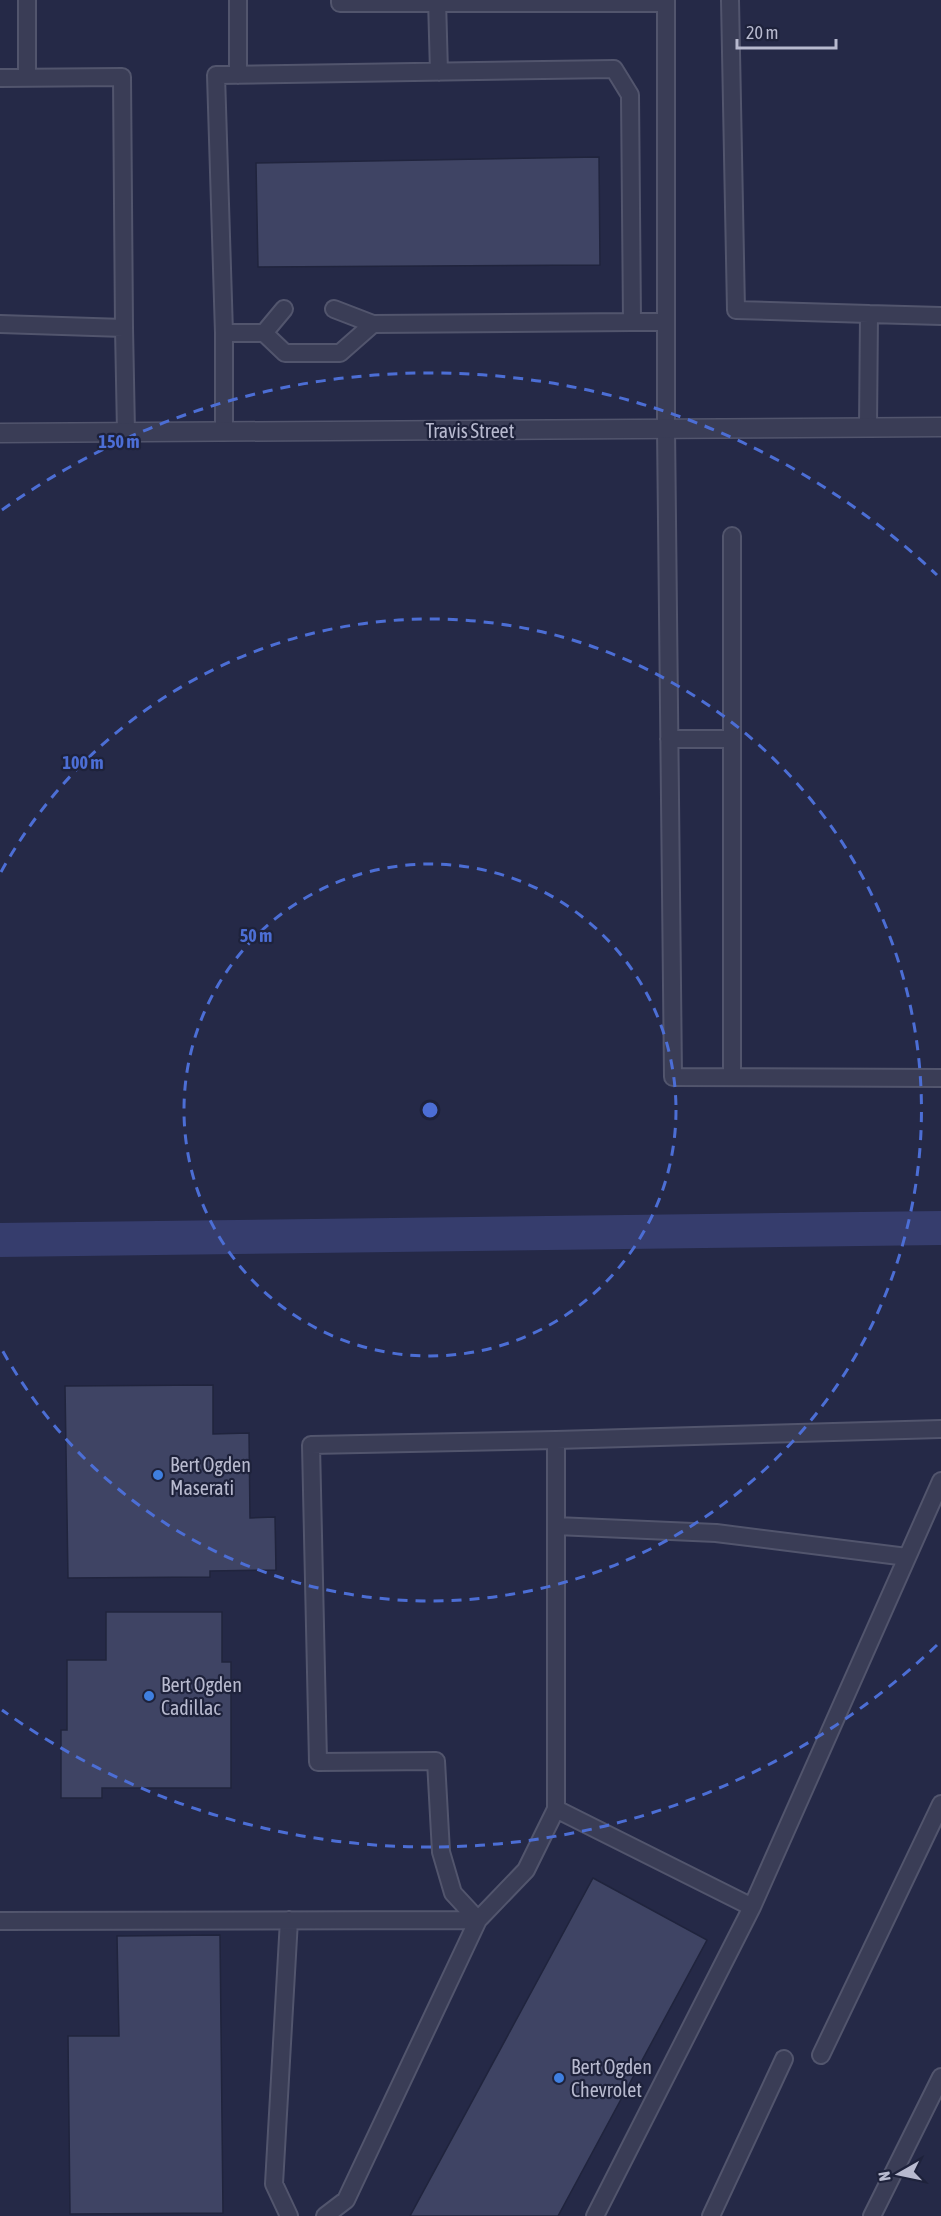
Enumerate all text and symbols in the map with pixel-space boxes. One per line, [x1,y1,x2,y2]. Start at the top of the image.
scale bar [737,12,836,50]
text: 20 m [746,22,778,43]
street label: Travis Street [426,419,515,442]
text: 150 m [99,431,139,452]
text: 100 m [63,752,103,773]
text: 50 m [240,925,272,946]
centre of rings [420,1100,440,1120]
place label: Bert Ogden Maserati [170,1453,251,1499]
marker: Bert Ogden Maserati [151,1468,165,1482]
place label: Bert Ogden Cadillac [161,1673,242,1719]
marker: Bert Ogden Cadillac [142,1689,156,1703]
place label: Bert Ogden Chevrolet [571,2055,652,2101]
marker: Bert Ogden Chevrolet [552,2071,566,2085]
north arrow [869,2144,929,2204]
text: N [875,2170,894,2182]

